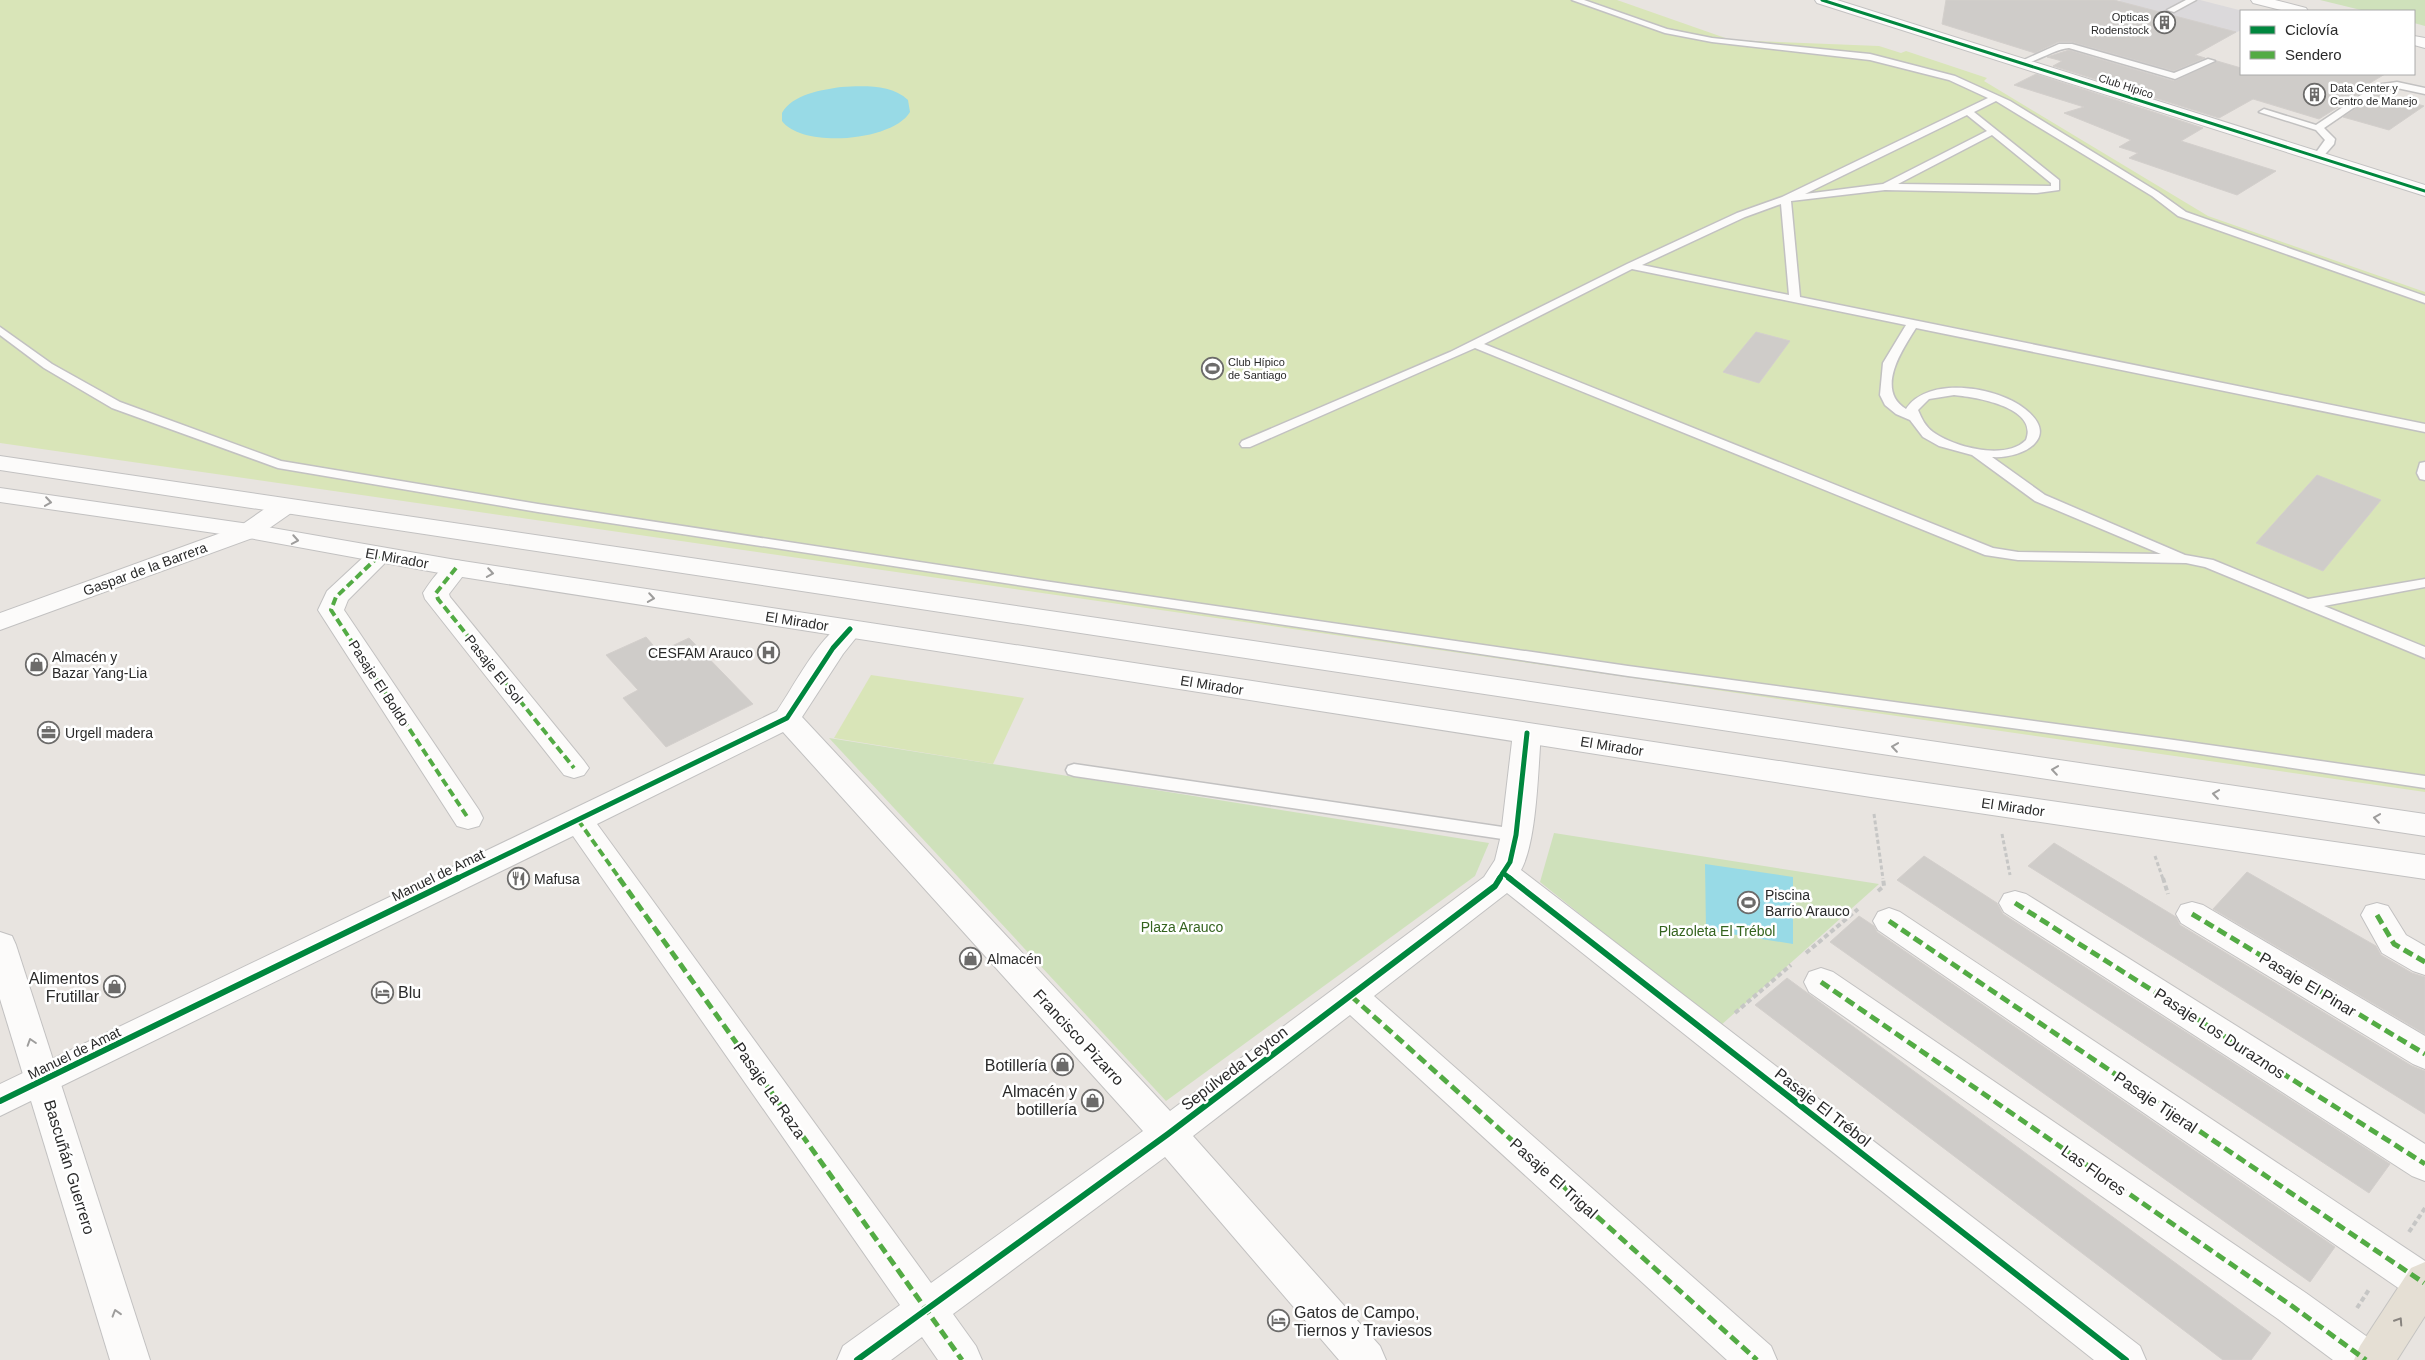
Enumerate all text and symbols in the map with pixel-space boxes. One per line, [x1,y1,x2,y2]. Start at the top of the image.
legend [2240,10,2415,75]
place label: Opticas Rodenstock [2091,11,2149,36]
building icon: Opticas Rodenstock [2153,11,2177,35]
text: Ciclovía [2285,21,2339,38]
text: Sendero [2285,46,2342,63]
street label: Club Hípico [2097,72,2155,100]
building icon: Data Center y Centro de Manejo [2302,82,2326,106]
place label: Data Center y Centro de Manejo [2330,82,2417,107]
sports icon: Club Hípico de Santiago [1200,356,1224,380]
place label: Club Hípico de Santiago [1228,356,1287,381]
one-way arrow [44,497,53,507]
one-way arrow [291,535,300,545]
street label: Gaspar de la Barrera [81,539,209,599]
street label: El Mirador [364,545,430,571]
one-way arrow [486,568,494,578]
one-way arrow [647,592,655,603]
street label: El Mirador [764,608,830,634]
street label: Pasaje El Sol [462,632,526,706]
street label: Pasaje El Boldo [345,637,413,729]
hospital icon: CESFAM Arauco [757,641,781,665]
place label: CESFAM Arauco [648,645,753,661]
place label: Almacén y Bazar Yang-Lia [52,649,147,681]
shop icon: Almacén y Bazar Yang-Lia [24,653,48,677]
street label: El Mirador [1179,672,1245,698]
office icon: Urgell madera [37,721,61,745]
place label: Urgell madera [65,725,153,741]
street label: El Mirador [1579,733,1645,759]
one-way arrow [1890,742,1899,752]
one-way arrow [2051,766,2060,776]
one-way arrow [2212,789,2220,800]
street label: El Mirador [1980,795,2046,819]
one-way arrow [2372,813,2380,824]
street label: Manuel de Amat [389,846,487,904]
restaurant icon: Mafusa [506,867,530,891]
place label: Mafusa [534,871,580,887]
place label: Piscina Barrio Arauco [1765,887,1850,919]
sports icon: Piscina Barrio Arauco [1737,891,1761,915]
park label: Plaza Arauco [1141,919,1223,935]
park label: Plazoleta El Trébol [1659,923,1775,939]
shop icon: Almacén [959,947,983,971]
street label: Pasaje El Pinar [2256,949,2360,1020]
place label: Almacén [987,951,1041,967]
place label: Alimentos Frutillar [29,970,100,1005]
shop icon: Alimentos Frutillar [103,975,127,999]
hotel icon: Blu [370,980,394,1004]
place label: Blu [398,984,421,1001]
street label: Pasaje Los Duraznos [2151,985,2288,1082]
street label: Francisco Pizarro [1030,986,1127,1089]
street label: Sepúlveda Leyton [1178,1023,1291,1114]
street label: Manuel de Amat [25,1024,123,1082]
one-way arrow [26,1038,36,1046]
street label: Pasaje La Raza [730,1039,809,1142]
shop icon: Botillería [1051,1053,1075,1077]
place label: Botillería [985,1057,1047,1074]
street label: Pasaje El Trébol [1772,1065,1874,1150]
street label: Pasaje Tijeral [2111,1069,2200,1136]
place label: Almacén y botillería [1002,1083,1077,1118]
shop icon: Almacén y botillería [1081,1088,1105,1112]
street label: Bascuñán Guerrero [41,1098,98,1236]
street label: Pasaje El Trigal [1507,1135,1601,1222]
street label: Las Flores [2058,1142,2129,1199]
place label: Gatos de Campo, Tiernos y Traviesos [1294,1304,1432,1339]
hotel icon: Gatos de Campo, Tiernos y Traviesos [1266,1309,1290,1333]
one-way arrow [111,1310,121,1318]
one-way arrow [2393,1317,2403,1326]

